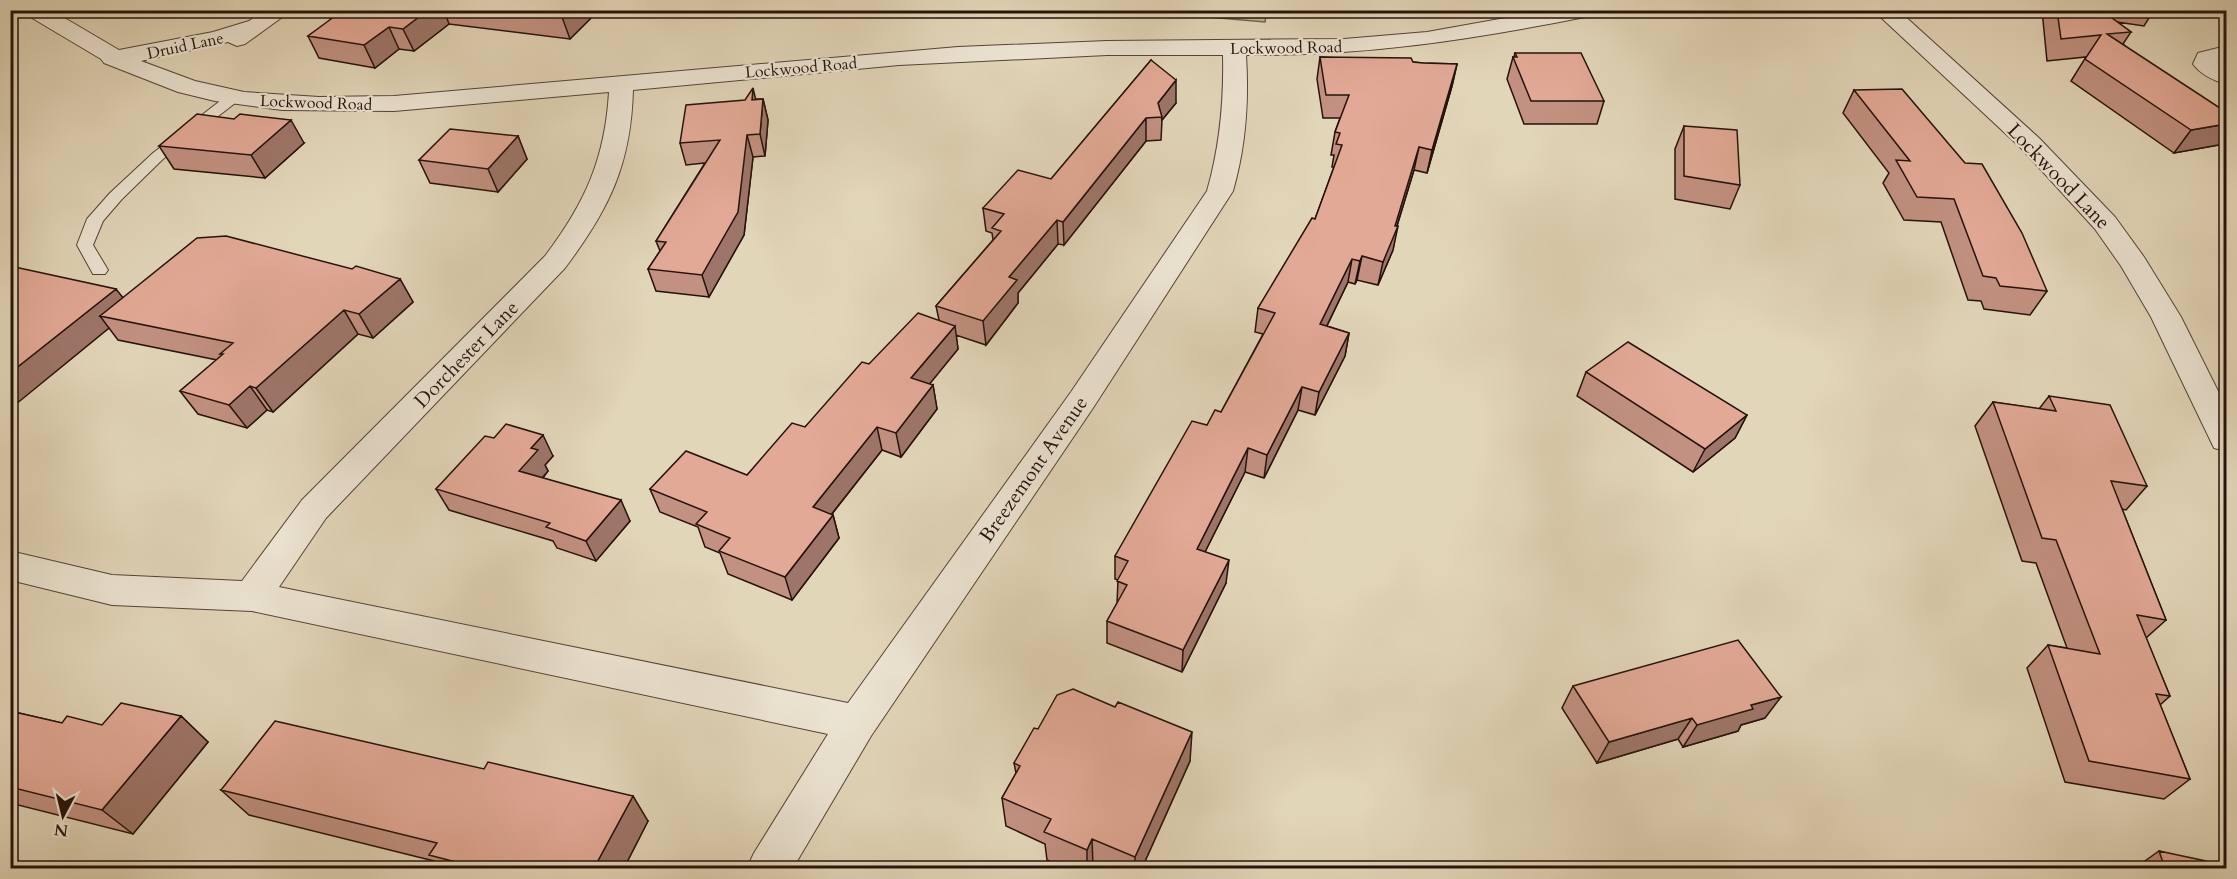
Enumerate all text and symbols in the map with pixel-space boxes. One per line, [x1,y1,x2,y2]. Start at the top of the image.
street label: Druid Lane [145,27,226,65]
street label: Lockwood Road [1230,36,1343,60]
street label: Lockwood Road [744,52,858,84]
street label: Lockwood Road [259,90,373,116]
street label: Lockwood Lane [2001,117,2116,235]
street label: Dorchester Lane [408,295,525,414]
street label: Breezemont Avenue [973,391,1094,548]
north arrow [33,786,93,846]
text: N [53,818,70,842]

